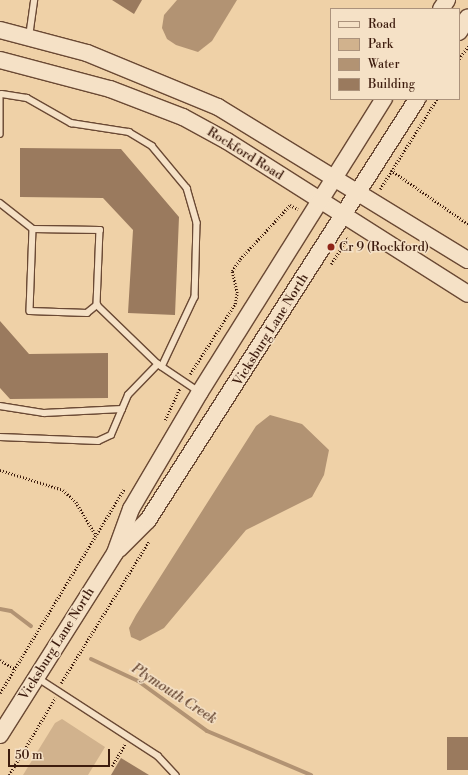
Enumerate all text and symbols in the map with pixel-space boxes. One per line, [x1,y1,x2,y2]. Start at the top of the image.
legend [330,8,460,100]
text: Road [368,17,396,32]
text: Park [368,37,393,52]
text: Water [368,57,400,72]
text: Building [368,77,415,92]
street label: Rockford Road [204,124,286,184]
place label: Cr 9 (Rockford) [339,239,429,255]
marker: Cr 9 (Rockford) [326,242,336,252]
street label: Vicksburg Lane North [230,271,312,389]
street label: Vicksburg Lane North [16,585,98,703]
water label: Plymouth Creek [128,660,220,728]
scale bar [10,741,112,767]
text: 50 m [15,748,43,763]

